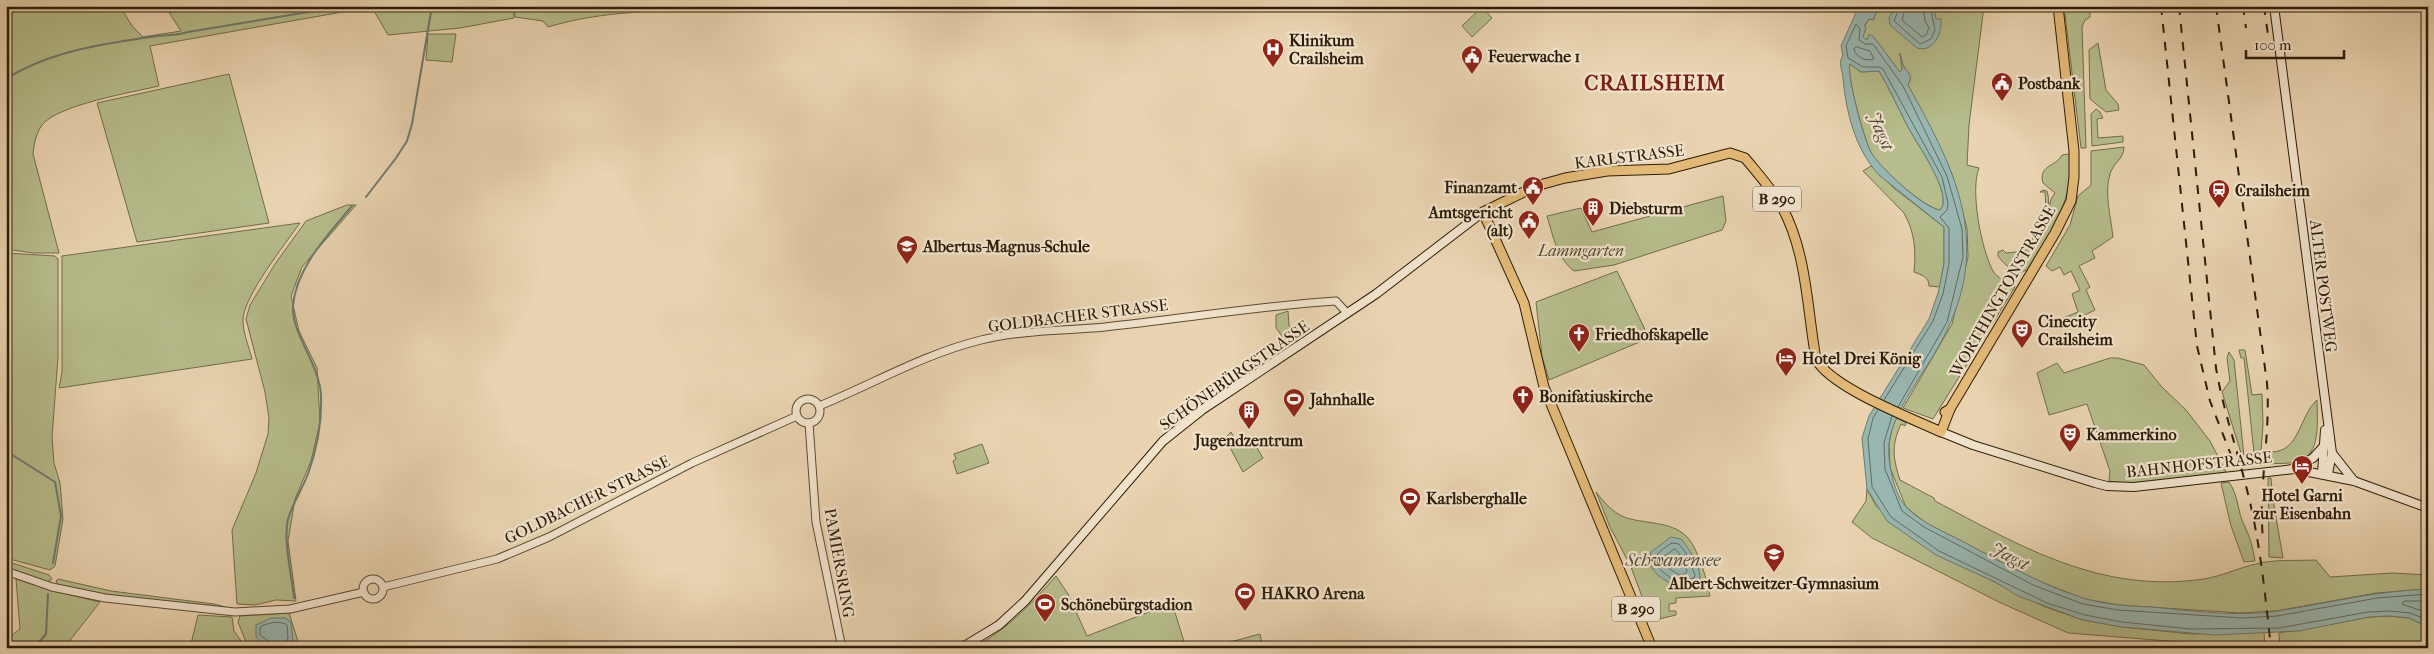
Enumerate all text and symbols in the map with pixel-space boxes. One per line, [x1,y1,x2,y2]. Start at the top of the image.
scale bar [2246,28,2344,60]
place label: Klinikum Crailsheim [1289,31,1364,68]
text: 100 m [2254,36,2292,54]
hospital icon: Klinikum Crailsheim [1261,37,1285,68]
public building icon: Feuerwache 1 [1460,44,1484,75]
place label: Feuerwache 1 [1487,47,1581,66]
district label: CRAILSHEIM [1584,71,1726,95]
public building icon: Postbank [1990,71,2014,102]
place label: Postbank [2018,74,2081,93]
water label: Jagst [1863,109,1899,155]
street label: KARLSTRASSE [1573,140,1685,173]
public building icon: Finanzamt [1521,175,1545,206]
place label: Finanzamt [1443,178,1517,197]
station icon: Crailsheim [2207,178,2231,209]
place label: Crailsheim [2235,181,2310,200]
road number: B 290 [1753,186,1801,212]
building icon: Diebsturm [1581,196,1605,227]
place label: Diebsturm [1609,199,1684,218]
street label: WORTHINGTONSTRASSE [1945,202,2059,381]
place label: Amtsgericht (alt) [1427,203,1513,241]
public building icon: Amtsgericht (alt) [1517,209,1541,240]
street label: ALTER POSTWEG [2306,218,2341,353]
school or university icon: Albertus-Magnus-Schule [895,234,919,265]
place label: Albertus-Magnus-Schule [922,237,1090,257]
park label: Lammgarten [1537,241,1624,260]
street label: GOLDBACHER STRASSE [987,295,1169,336]
place label: Cinecity Crailsheim [2038,312,2113,349]
street label: SCHÖNEBÜRGSTRASSE [1156,316,1313,434]
theatre icon: Cinecity Crailsheim [2010,318,2034,349]
church icon: Friedhofskapelle [1567,322,1591,353]
place label: Friedhofskapelle [1594,325,1709,345]
hotel icon: Hotel Drei König [1774,346,1798,377]
place label: Hotel Drei König [1802,349,1921,369]
church icon: Bonifatiuskirche [1511,384,1535,415]
sports icon: Jahnhalle [1282,387,1306,418]
place label: Bonifatiuskirche [1539,387,1653,406]
place label: Jahnhalle [1308,390,1374,410]
building icon: Jugendzentrum [1237,399,1261,430]
theatre icon: Kammerkino [2058,422,2082,453]
place label: Kammerkino [2086,425,2177,444]
place label: Jugendzentrum [1193,431,1304,451]
street label: BAHNHOFSTRASSE [2125,447,2273,482]
street label: GOLDBACHER STRASSE [502,451,673,548]
hotel icon: Hotel Garni zur Eisenbahn [2290,454,2314,485]
sports icon: Karlsberghalle [1398,486,1422,517]
place label: Hotel Garni zur Eisenbahn [2252,486,2352,523]
place label: Karlsberghalle [1426,489,1527,509]
street label: PAMIERSRING [821,507,859,619]
water label: Jagst [1987,538,2034,576]
school or university icon: Albert-Schweitzer-Gymnasium [1762,542,1786,573]
water label: Schwanensee [1625,550,1721,571]
place label: Albert-Schweitzer-Gymnasium [1668,574,1880,594]
sports icon: HAKRO Arena [1233,581,1257,612]
place label: HAKRO Arena [1261,584,1365,603]
sports icon: Schönebürgstadion [1033,592,1057,623]
place label: Schönebürgstadion [1061,595,1193,615]
road number: B 290 [1612,596,1660,622]

